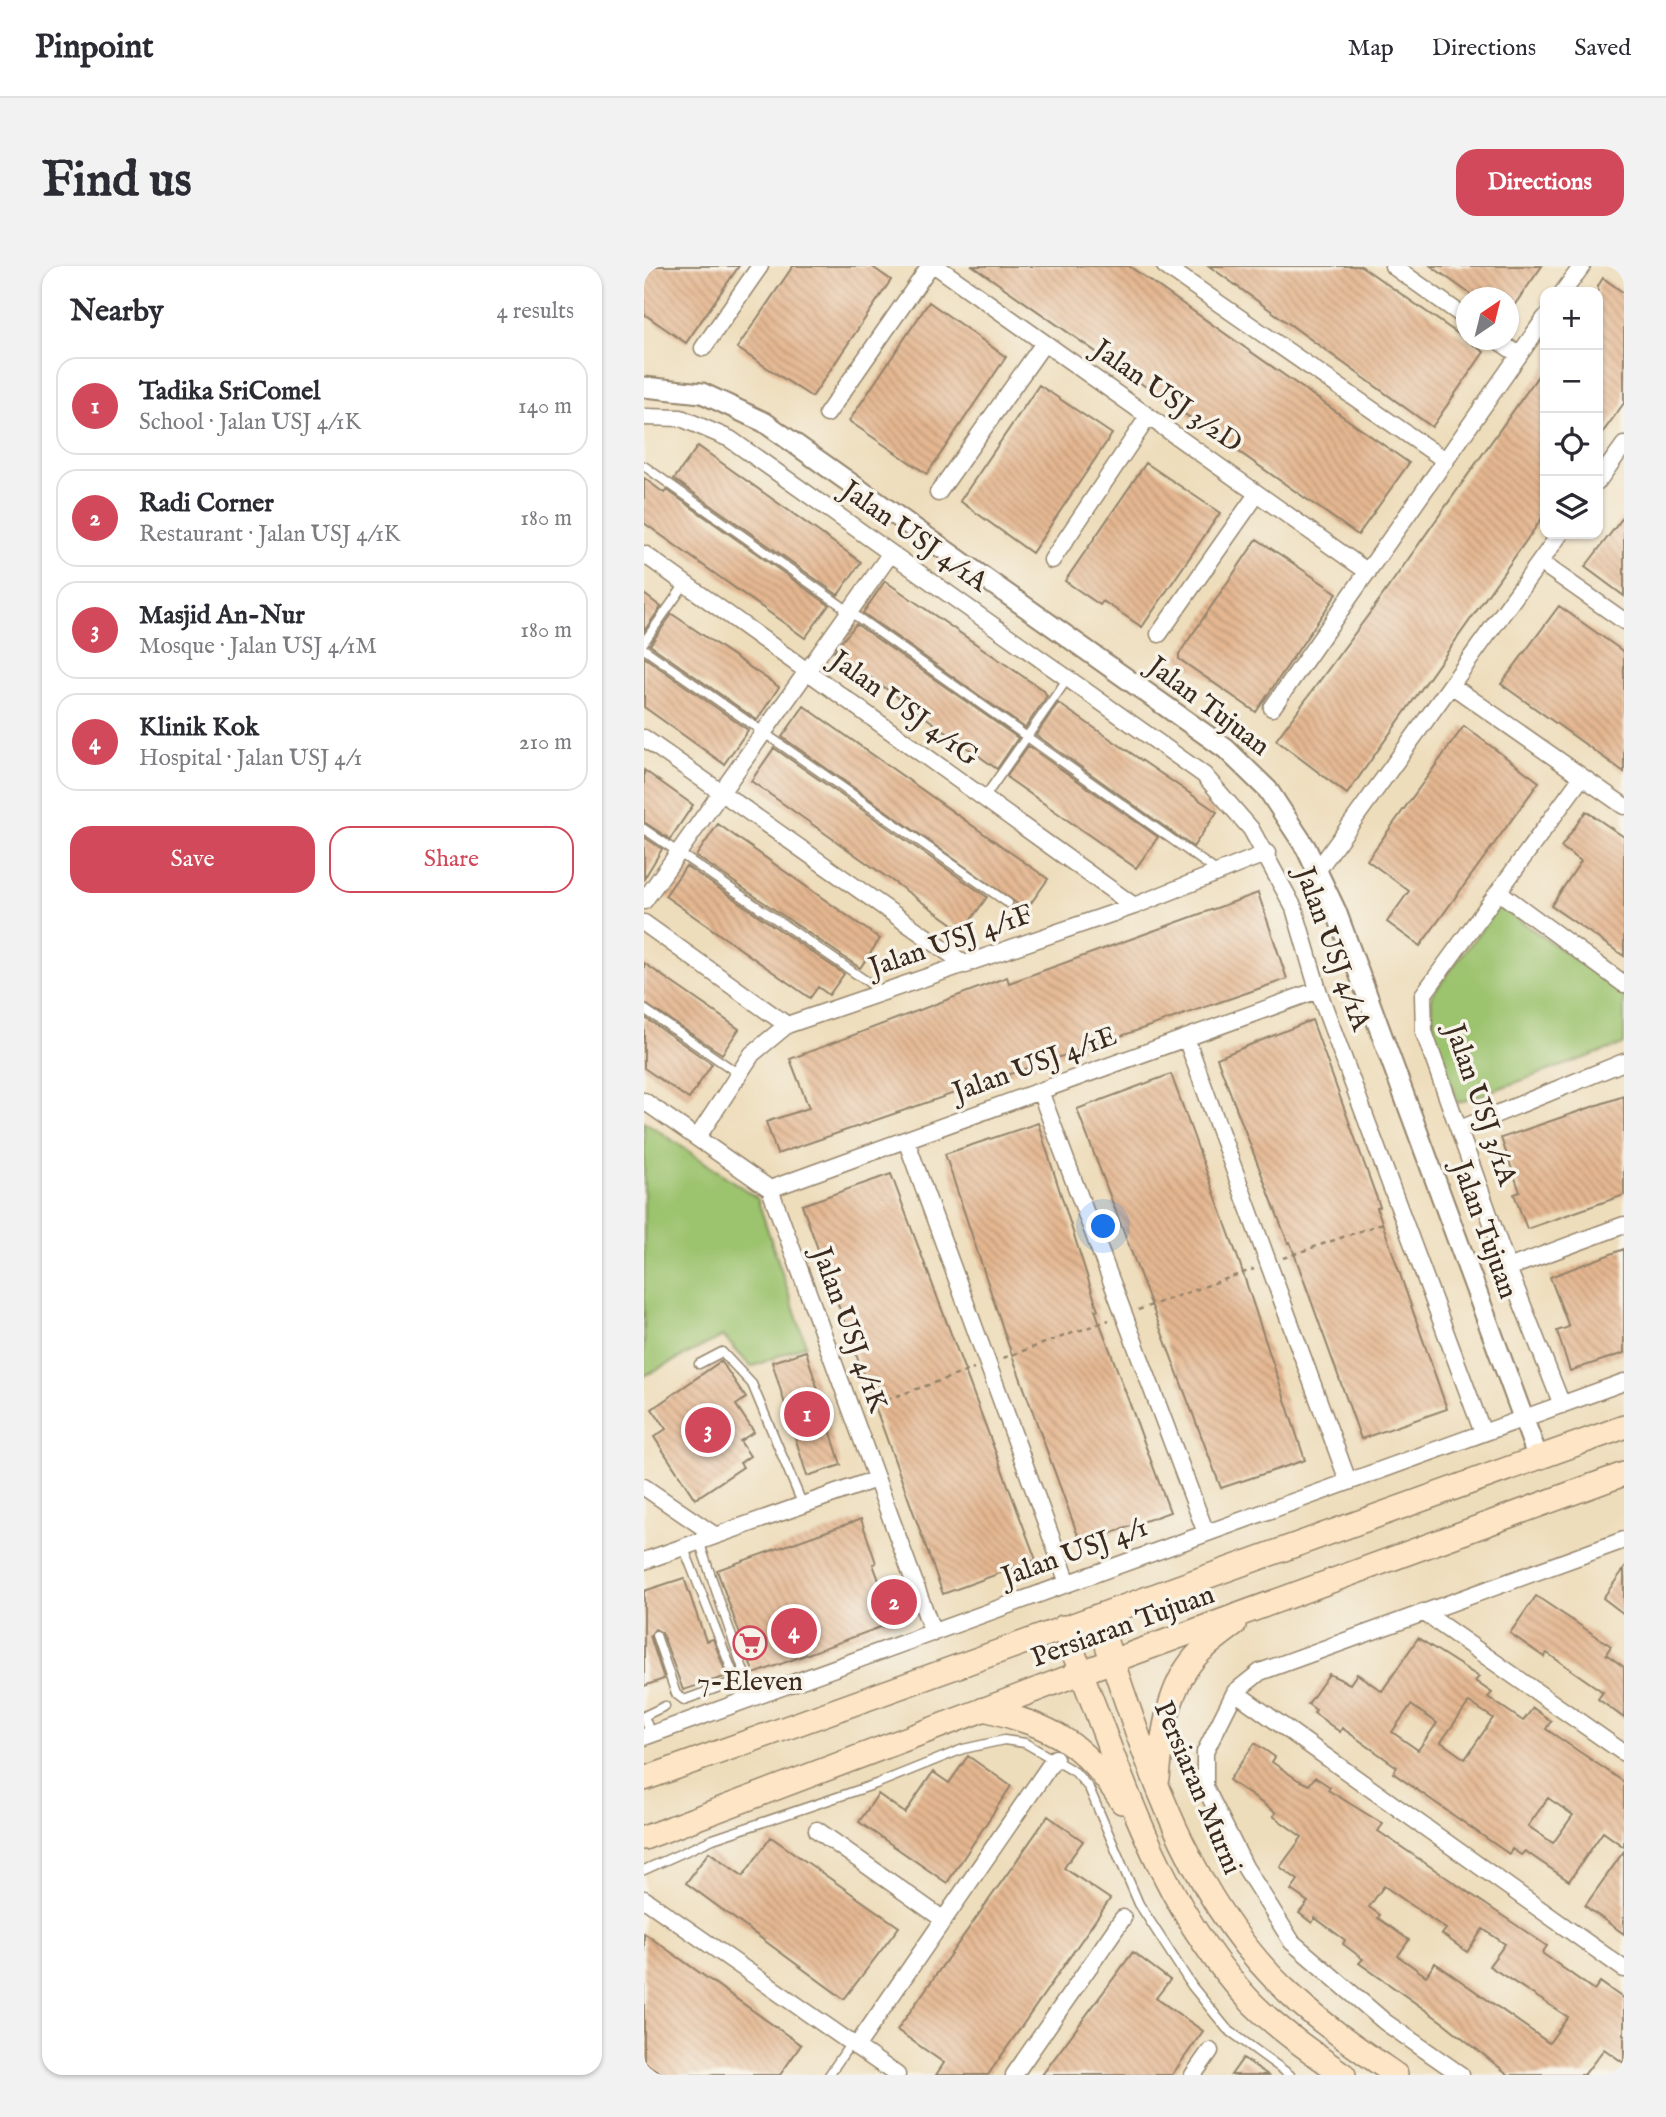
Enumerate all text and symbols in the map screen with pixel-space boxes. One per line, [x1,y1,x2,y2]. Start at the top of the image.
text: Pinpoint [35,27,154,69]
text: Map [1348,33,1394,64]
text: Directions [1432,33,1536,64]
text: Saved [1574,33,1631,64]
button: Directions [1456,149,1624,216]
text: Find us [42,151,192,213]
north arrow [1456,287,1519,350]
map controls [1540,287,1603,539]
button: + [1540,287,1603,350]
text: Nearby [70,293,163,331]
text: 4 results [496,297,574,326]
street label: Jalan USJ 3/2D [1083,331,1248,461]
button: − [1540,350,1603,413]
text: Tadika SriComel [139,375,320,408]
text: 1 [91,392,99,421]
text: 140 m [518,392,572,421]
text: School · Jalan USJ 4/1K [139,408,361,437]
button: locate [1540,413,1603,476]
street label: Jalan USJ 4/1A [831,472,995,601]
button: layers [1540,476,1603,539]
text: Radi Corner [139,487,274,520]
text: 2 [90,504,100,533]
text: 180 m [520,504,572,533]
text: Restaurant · Jalan USJ 4/1K [139,520,400,549]
text: Masjid An-Nur [139,599,305,632]
text: 3 [91,616,99,645]
text: 180 m [520,616,572,645]
text: Mosque · Jalan USJ 4/1M [139,632,377,661]
street label: Jalan USJ 4/1G [820,642,986,775]
street label: Jalan Tujuan [1137,648,1276,764]
text: Klinik Kok [139,711,259,744]
text: 4 [89,728,101,757]
text: 210 m [519,728,572,757]
text: Hospital · Jalan USJ 4/1 [139,744,362,773]
button: Save [70,826,315,893]
button: Share [329,826,574,893]
street label: Jalan USJ 4/1A [1285,860,1378,1037]
street label: Jalan USJ 4/1F [862,898,1038,987]
street label: Jalan USJ 3/1A [1435,1017,1524,1191]
street label: Jalan USJ 4/1E [945,1019,1122,1112]
street label: Jalan Tujuan [1442,1153,1525,1304]
your location [1086,1209,1120,1243]
street label: Jalan USJ 4/1K [804,1243,894,1417]
pin: 1 [784,1388,830,1440]
pin: 3 [685,1404,731,1456]
street label: Jalan USJ 4/1 [994,1510,1153,1597]
pin: 2 [871,1576,917,1628]
street label: Persiaran Tujuan [1027,1578,1219,1676]
pin: 4 [771,1605,817,1657]
supermarket icon: 7-Eleven [731,1624,769,1662]
place label: 7-Eleven [697,1665,803,1700]
street label: Persiaran Murni [1145,1696,1249,1880]

